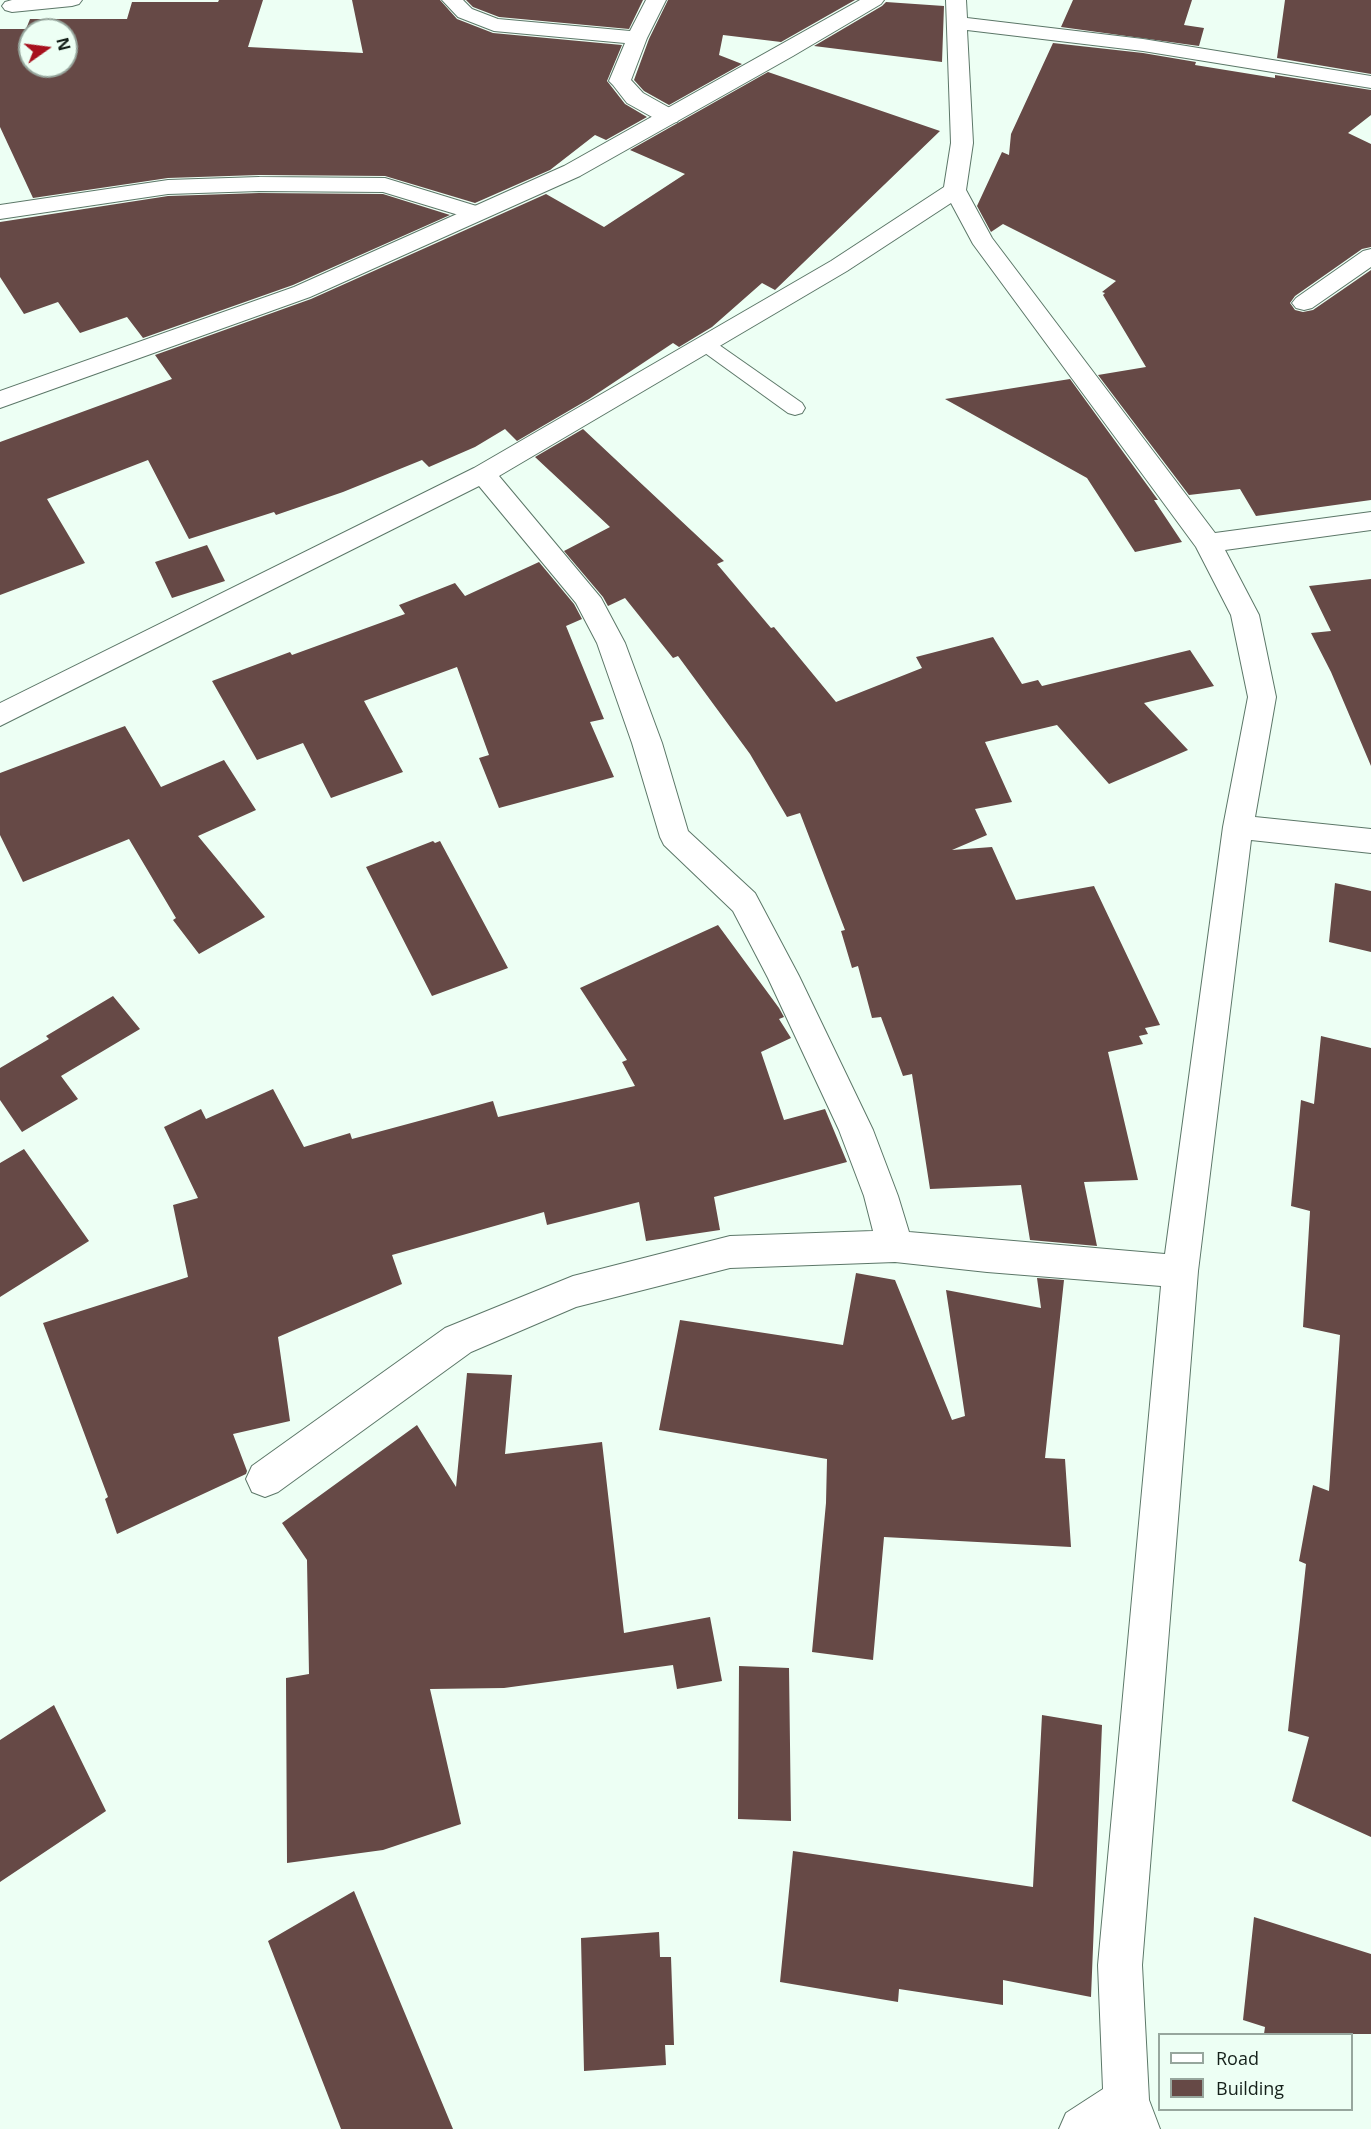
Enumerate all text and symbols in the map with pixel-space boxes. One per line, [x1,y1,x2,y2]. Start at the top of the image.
north arrow [18,18,78,78]
text: N [51,35,76,53]
legend [1158,2033,1353,2111]
text: Road [1216,2046,1259,2070]
text: Building [1216,2076,1284,2100]

